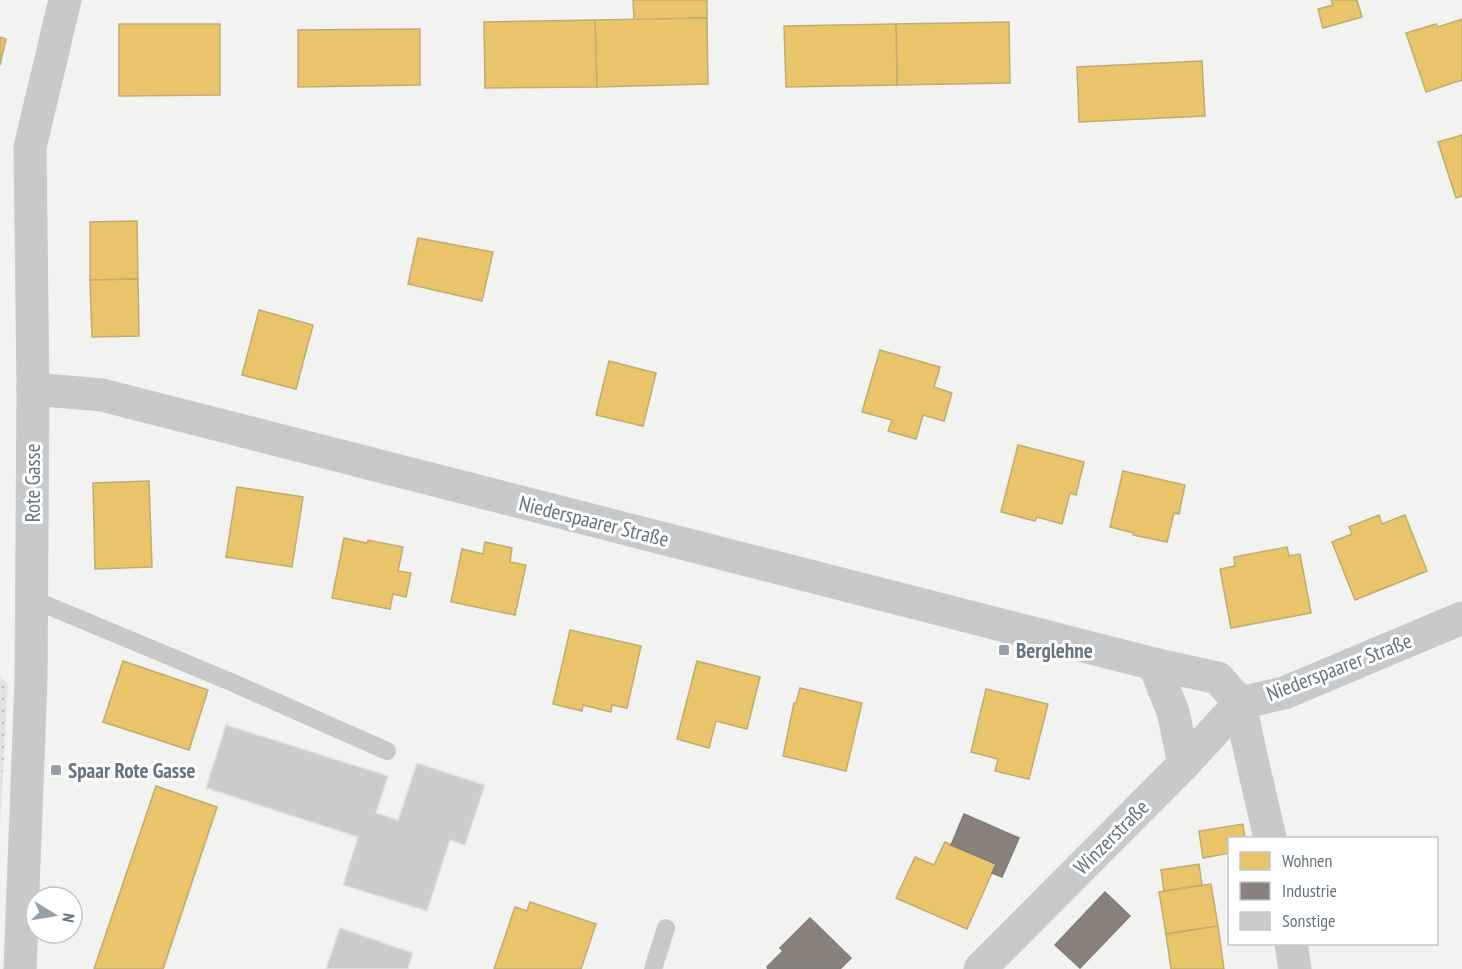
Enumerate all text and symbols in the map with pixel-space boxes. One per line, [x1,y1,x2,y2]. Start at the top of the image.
street label: Rote Gasse [19,444,46,522]
street label: Niederspaarer Straße [516,489,672,553]
street label: Niederspaarer Straße [1262,627,1416,707]
place label: Berglehne [1016,637,1093,664]
marker: Berglehne [997,643,1011,657]
place label: Spaar Rote Gasse [68,757,196,784]
marker: Spaar Rote Gasse [49,763,63,777]
street label: Winzerstraße [1068,794,1154,880]
legend [1228,837,1438,945]
text: Wohnen [1282,849,1332,872]
text: Industrie [1282,879,1337,902]
north arrow [24,885,84,945]
text: Sonstige [1282,909,1336,932]
text: N [58,912,79,924]

